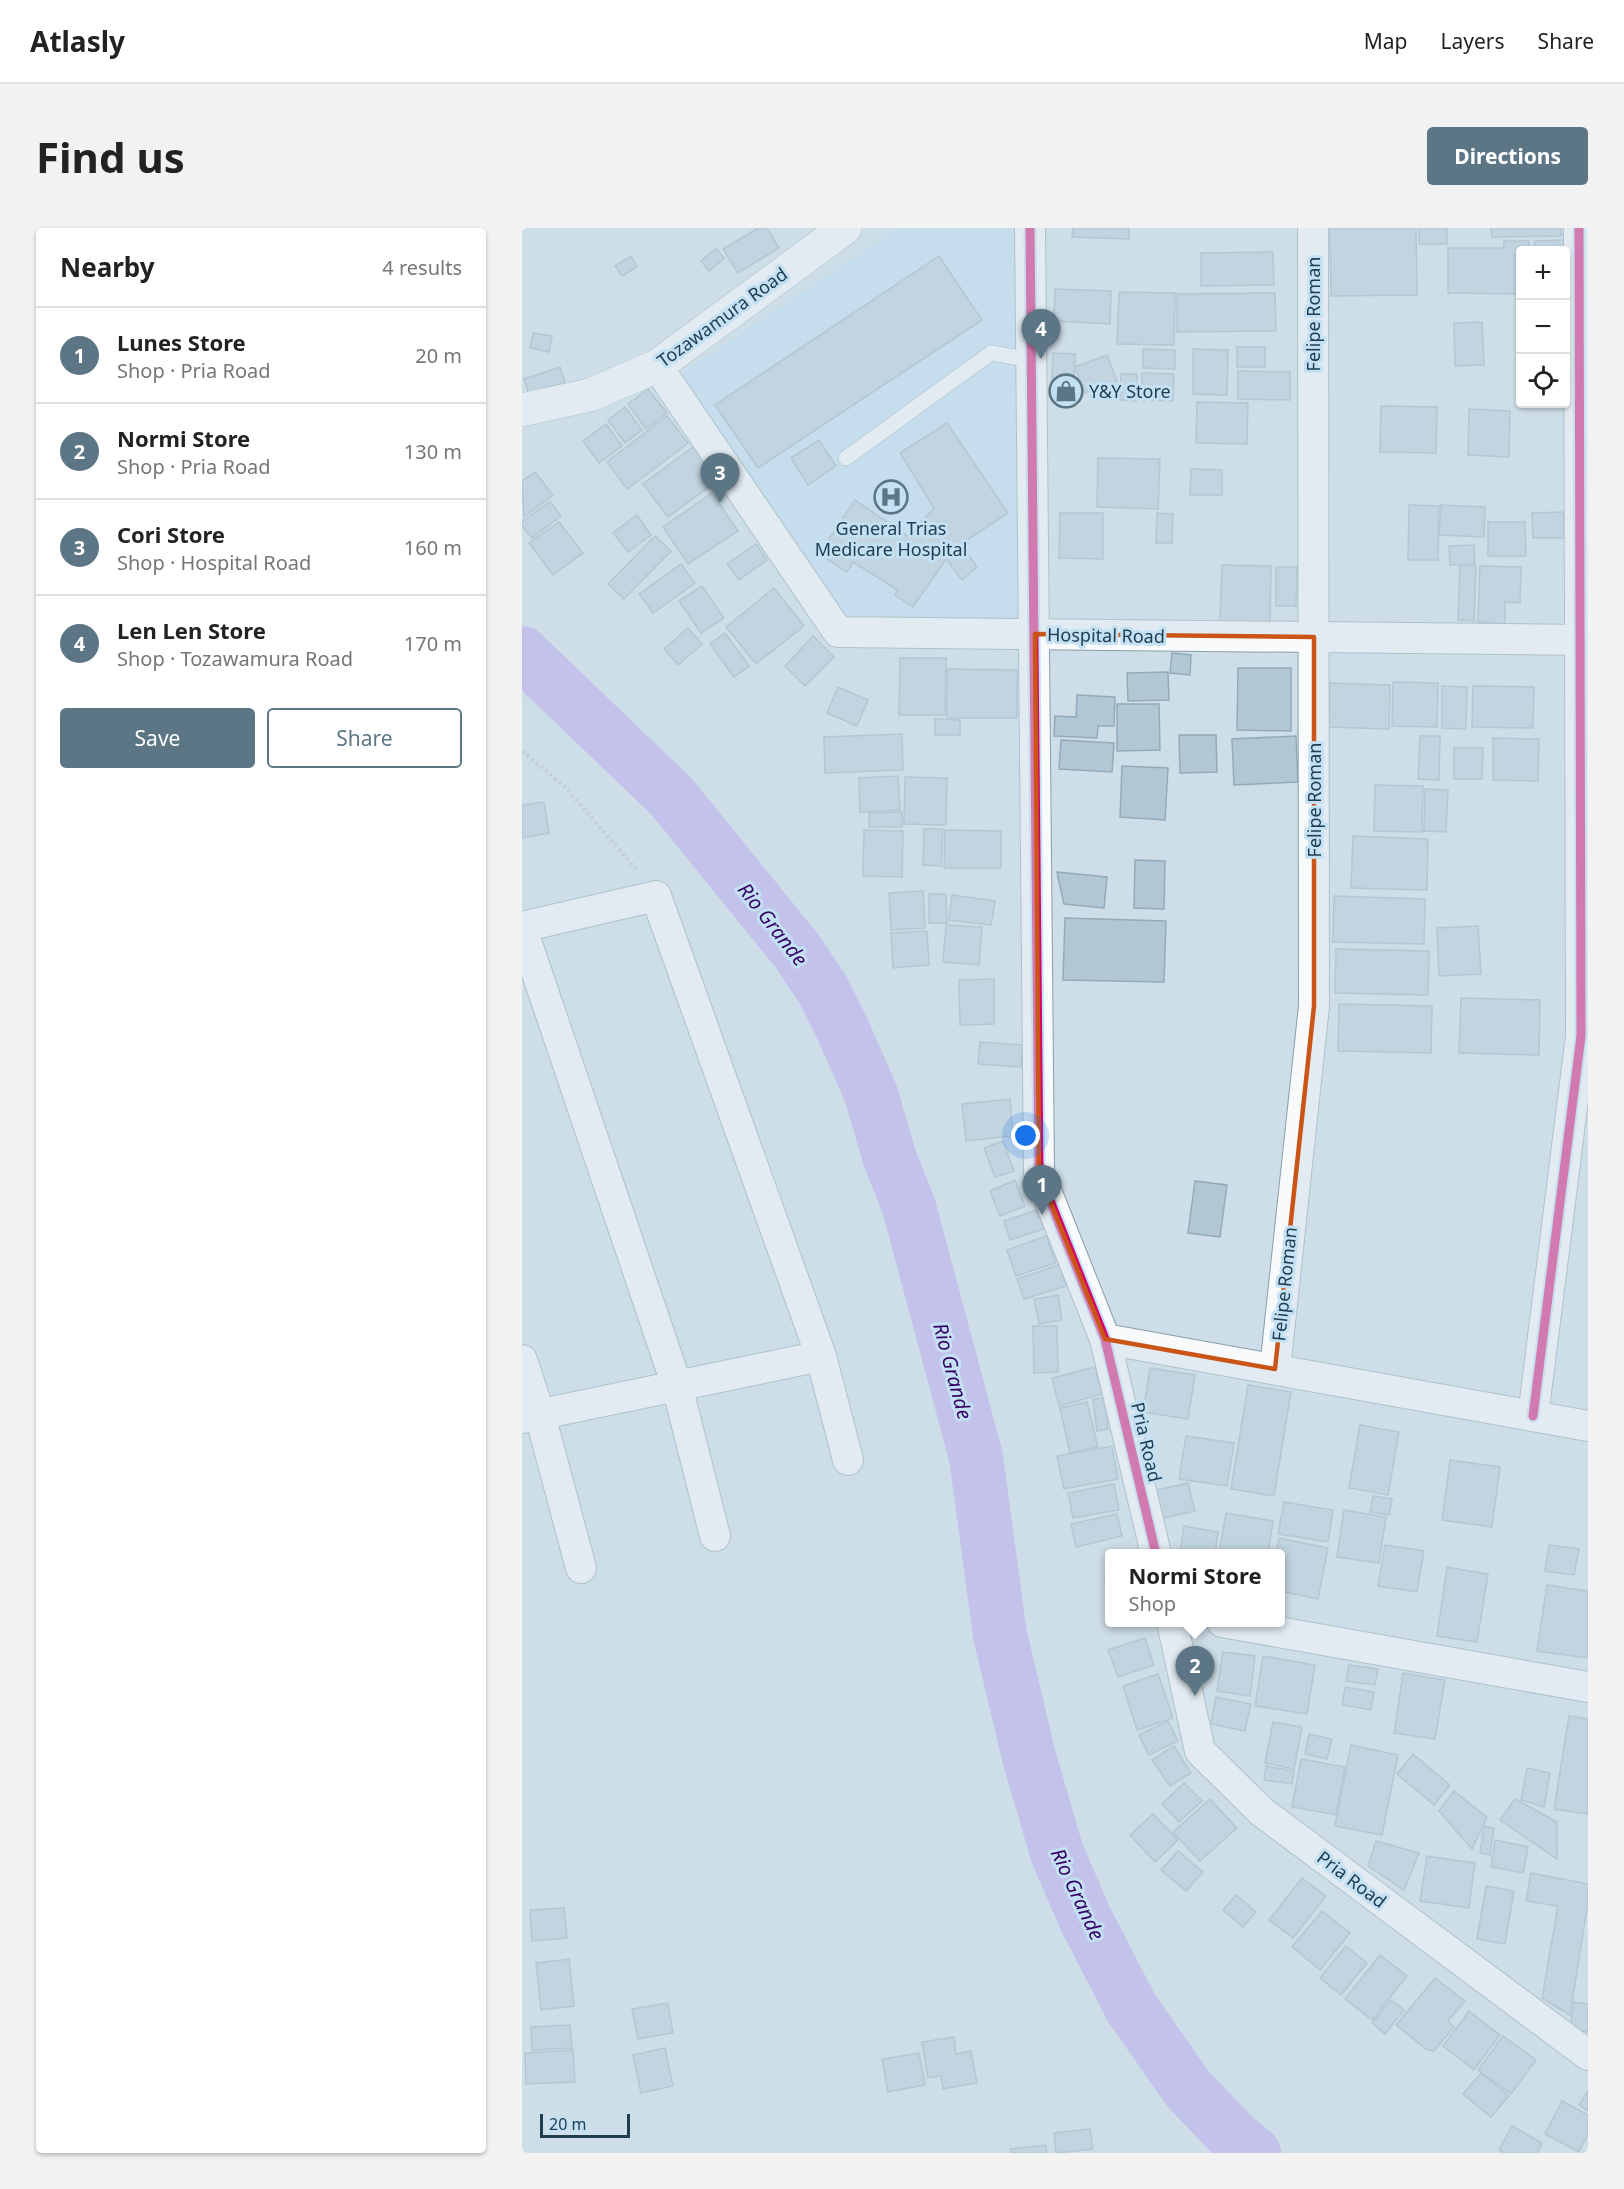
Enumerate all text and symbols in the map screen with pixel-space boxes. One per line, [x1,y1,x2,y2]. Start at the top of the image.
text: Atlasly [30,22,125,60]
text: Map [1364,27,1408,55]
text: Layers [1441,27,1505,55]
text: Share [1538,27,1594,55]
button: Directions [1427,127,1588,185]
text: Find us [36,128,185,185]
map controls [1516,246,1570,408]
button: + [1516,246,1570,300]
text: Nearby [60,249,155,285]
text: 4 results [382,254,462,281]
street label: Felipe Roman [1301,257,1325,371]
street label: Tozawamura Road [652,262,792,372]
button: − [1516,300,1570,354]
pin: 4 [1022,310,1060,359]
text: Lunes Store [117,327,246,357]
text: 1 [74,342,85,369]
text: 20 m [415,342,462,369]
button: locate [1516,354,1570,408]
text: Shop · Pria Road [117,357,271,384]
shop icon: Y&Y Store [1048,373,1084,409]
place label: Y&Y Store [1089,379,1171,403]
text: Normi Store [117,423,250,453]
text: 2 [74,438,85,465]
text: 130 m [404,438,462,465]
text: Shop · Pria Road [117,453,271,480]
pin: 3 [700,454,740,503]
hospital icon: General Trias Medicare Hospital [873,479,909,515]
place label: General Trias Medicare Hospital [815,516,967,561]
text: Cori Store [117,519,225,549]
text: 3 [74,534,85,561]
text: 160 m [404,534,462,561]
text: Shop · Hospital Road [117,549,311,576]
text: Len Len Store [117,615,266,645]
street label: Hospital Road [1047,622,1165,648]
text: 4 [74,630,85,657]
text: 170 m [404,630,462,657]
text: Shop · Tozawamura Road [117,645,353,672]
button: Save [60,708,255,768]
button: Share [267,708,462,768]
street label: Felipe Roman [1302,743,1326,857]
water label: Rio Grande [732,877,814,971]
your location [1011,1121,1040,1150]
pin: 1 [1022,1166,1062,1215]
street label: Felipe Roman [1266,1226,1302,1342]
water label: Rio Grande [927,1320,979,1422]
street label: Pria Road [1126,1400,1168,1484]
popup [1105,1549,1285,1627]
text: Normi Store [1128,1560,1262,1590]
text: Shop [1128,1590,1176,1617]
pin: 2 [1176,1646,1214,1696]
water label: Rio Grande [1045,1844,1111,1944]
street label: Pria Road [1312,1845,1392,1913]
scale bar [540,2111,630,2138]
text: 20 m [549,2113,586,2135]

